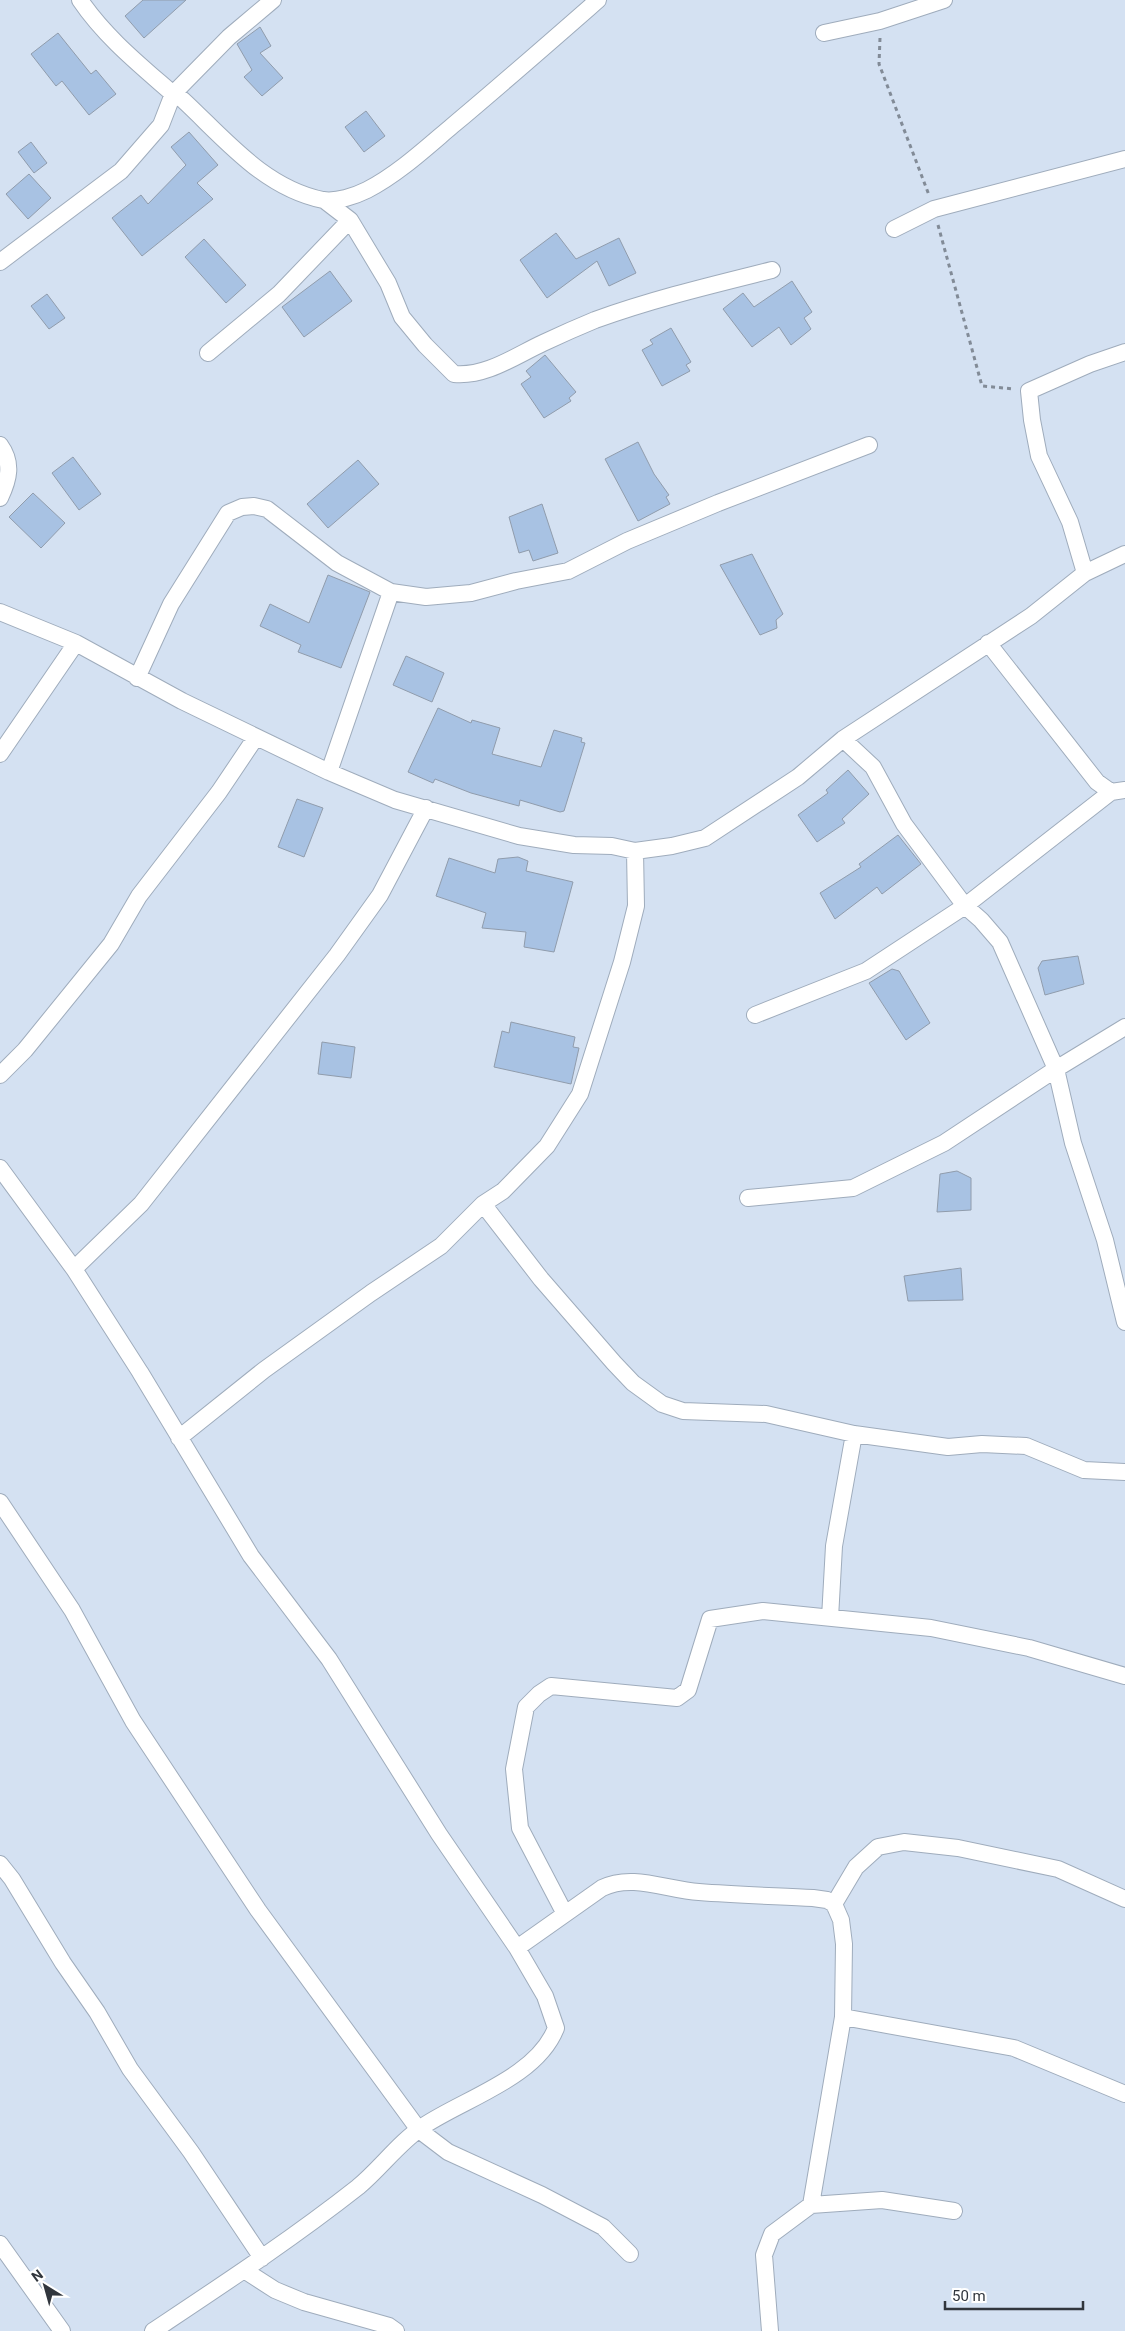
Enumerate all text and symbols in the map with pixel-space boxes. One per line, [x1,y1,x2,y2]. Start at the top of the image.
north arrow [20,2261,70,2311]
text: N [28,2266,46,2285]
scale bar [945,2278,1082,2310]
text: 50 m [952,2287,986,2305]

